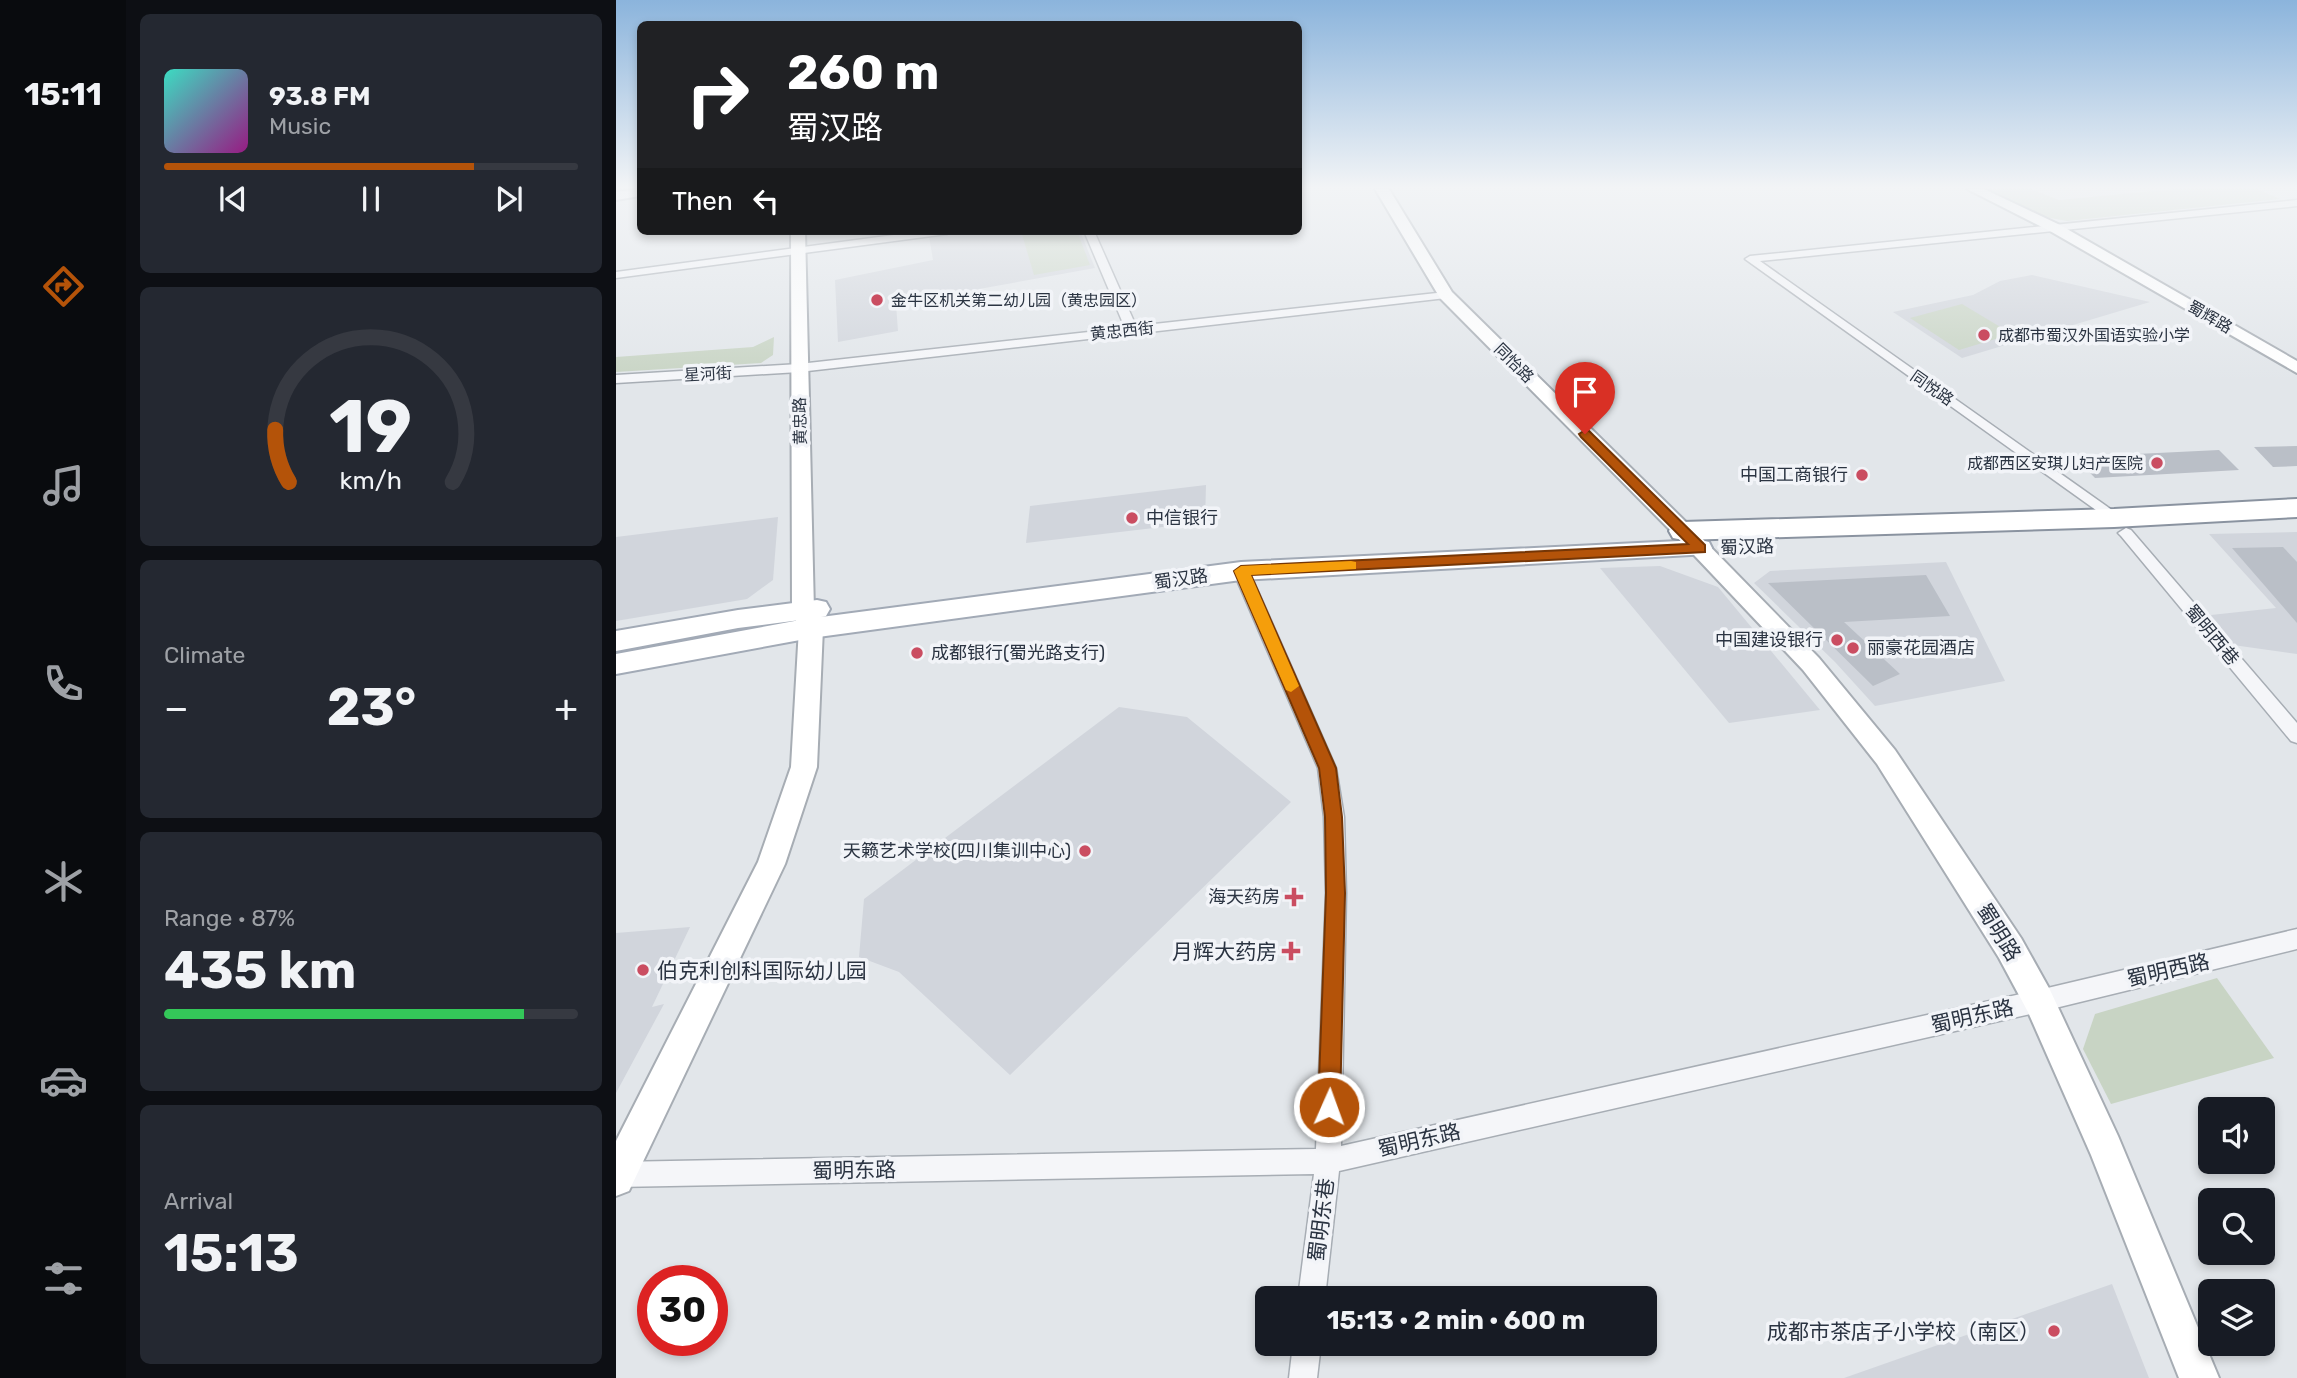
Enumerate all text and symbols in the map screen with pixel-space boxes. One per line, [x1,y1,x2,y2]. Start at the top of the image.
text: 260 m [787,43,939,101]
icon: right [672,49,763,140]
text: 15:11 [24,75,102,113]
text: 93.8 FM [269,81,371,112]
text: 蜀汉路 [787,109,883,147]
text: Music [269,112,331,140]
icon: previous [214,180,252,218]
icon: pause [352,180,390,218]
icon: next [490,180,528,218]
icon: left [747,182,785,220]
text: Then [672,186,733,217]
icon: directions [39,262,88,311]
place label: 金牛区机关第二幼儿园（黄忠园区） [891,291,1147,310]
marker: 金牛区机关第二幼儿园（黄忠园区） [869,292,885,308]
street label: 蜀辉路 [2184,297,2236,337]
street label: 黄忠西街 [1089,318,1155,344]
place label: 成都市蜀汉外国语实验小学 [1998,326,2190,345]
marker: 成都市蜀汉外国语实验小学 [1976,327,1992,343]
street label: 同怡路 [1490,339,1538,387]
pin [1555,362,1615,434]
street label: 星河街 [684,363,732,385]
street label: 同悦路 [1907,366,1957,410]
icon: arrive [1566,373,1604,411]
text: 19 [330,385,412,471]
street label: 黄忠路 [790,397,810,445]
place label: 成都西区安琪儿妇产医院 [1967,454,2143,473]
marker: 成都西区安琪儿妇产医院 [2149,455,2165,471]
icon: music [39,461,88,510]
place label: 中国工商银行 [1740,464,1848,486]
text: km/h [340,466,402,495]
marker: 中国工商银行 [1854,467,1870,483]
place label: 中信银行 [1146,507,1218,529]
marker: 中信银行 [1124,510,1140,526]
street label: 蜀汉路 [1720,535,1774,559]
street label: 蜀汉路 [1153,564,1209,594]
street label: 蜀明西巷 [2180,600,2244,670]
place label: 中国建设银行 [1715,629,1823,651]
marker: 中国建设银行 [1829,632,1845,648]
place label: 丽豪花园酒店 [1867,637,1975,659]
marker: 丽豪花园酒店 [1845,640,1861,656]
text: Climate [164,641,245,669]
place label: 成都银行(蜀光路支行) [931,642,1105,664]
marker: 成都银行(蜀光路支行) [909,645,925,661]
icon: phone [39,659,88,708]
text: 23° [327,676,416,738]
text: − [164,685,189,731]
text: + [554,685,578,731]
place label: 天籁艺术学校(四川集训中心) [843,840,1071,862]
marker: 天籁艺术学校(四川集训中心) [1077,843,1093,859]
icon: climate [39,857,88,906]
place label: 海天药房 [1208,886,1280,908]
marker: 海天药房 [1286,889,1302,905]
street label: 蜀明路 [1972,899,2026,965]
text: Range · 87% [164,904,295,932]
text: 435 km [164,939,357,1001]
place label: 月辉大药房 [1172,939,1277,964]
marker: 月辉大药房 [1283,943,1299,959]
street label: 蜀明西路 [2124,948,2212,992]
place label: 伯克利创科国际幼儿园 [657,958,867,983]
marker: 伯克利创科国际幼儿园 [635,962,651,978]
street label: 蜀明东路 [1928,994,2016,1038]
icon: car [39,1056,88,1105]
position arrow [1292,1070,1366,1144]
map controls [2198,1097,2275,1356]
button: sound [2198,1097,2275,1174]
street label: 蜀明东路 [1375,1118,1463,1162]
street label: 蜀明东路 [812,1157,896,1183]
street label: 蜀明东巷 [1303,1177,1339,1263]
text: Arrival [164,1187,233,1215]
button: search [2198,1188,2275,1265]
text: 15:13 [164,1222,299,1284]
icon: filters [39,1254,88,1303]
speed limit sign: 30 [637,1265,728,1356]
button: layers [2198,1279,2275,1356]
text: 15:13 · 2 min · 600 m [1327,1305,1585,1336]
place label: 成都市茶店子小学校（南区） [1767,1319,2040,1344]
marker: 成都市茶店子小学校（南区） [2046,1323,2062,1339]

